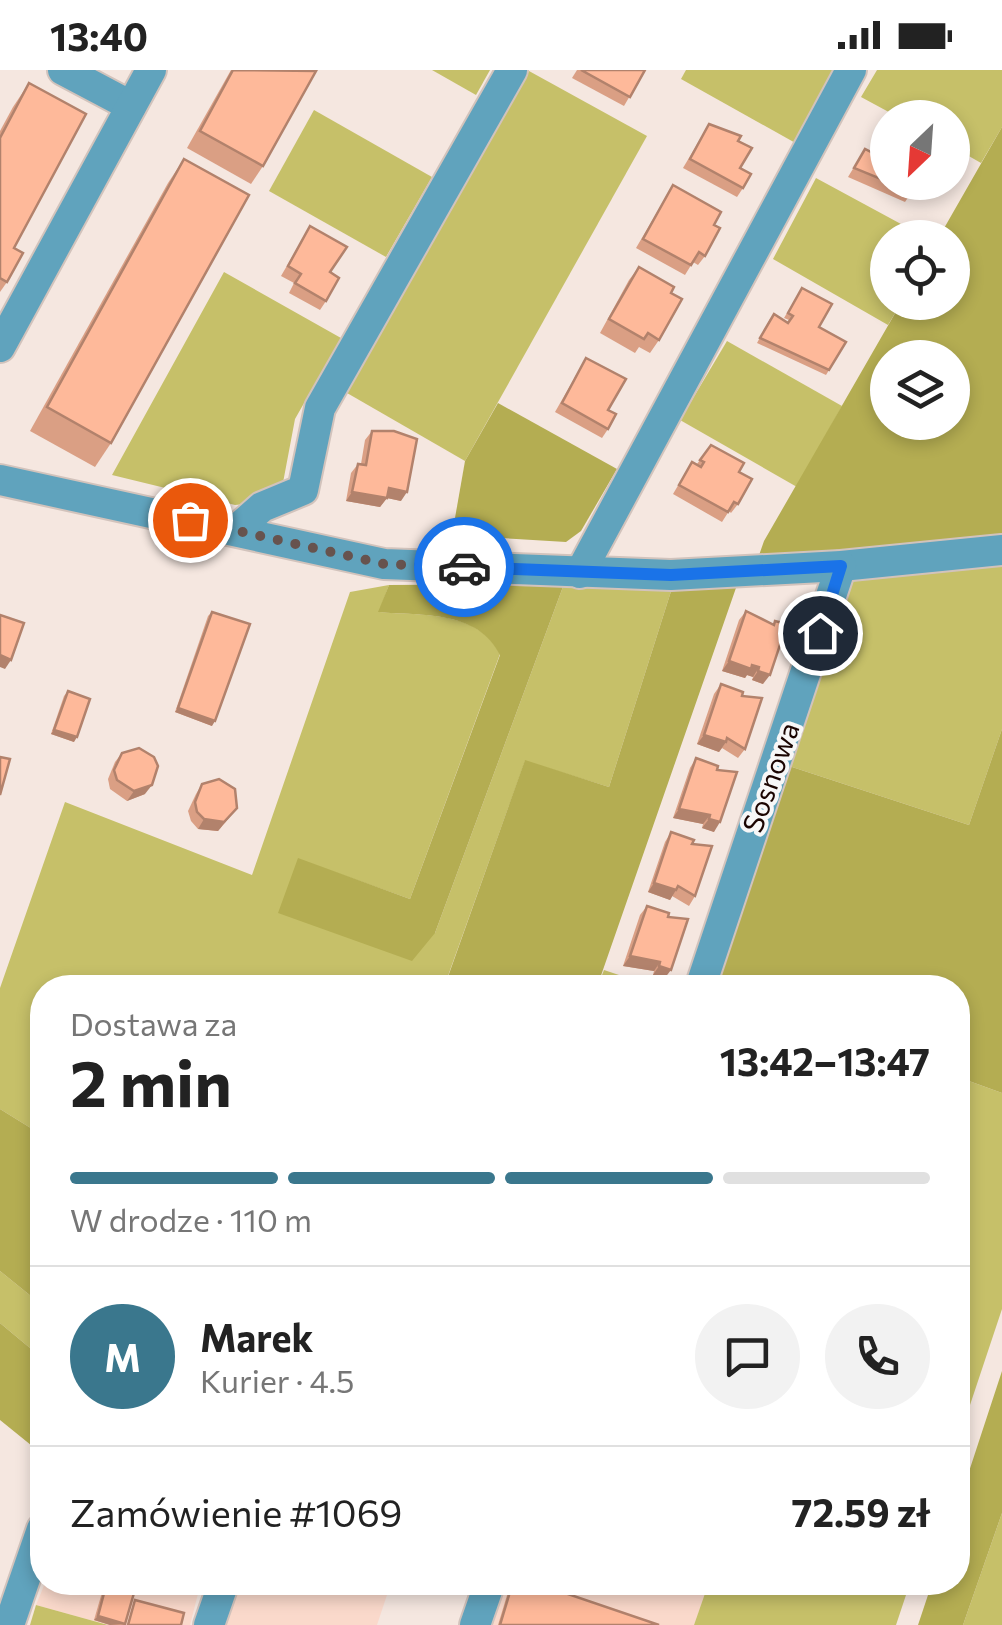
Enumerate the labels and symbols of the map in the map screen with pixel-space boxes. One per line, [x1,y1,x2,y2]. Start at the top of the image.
north arrow [870,100,970,200]
pin [148,478,233,563]
courier [414,517,514,617]
pin [778,591,863,676]
street label: Sosnowa [734,717,806,837]

